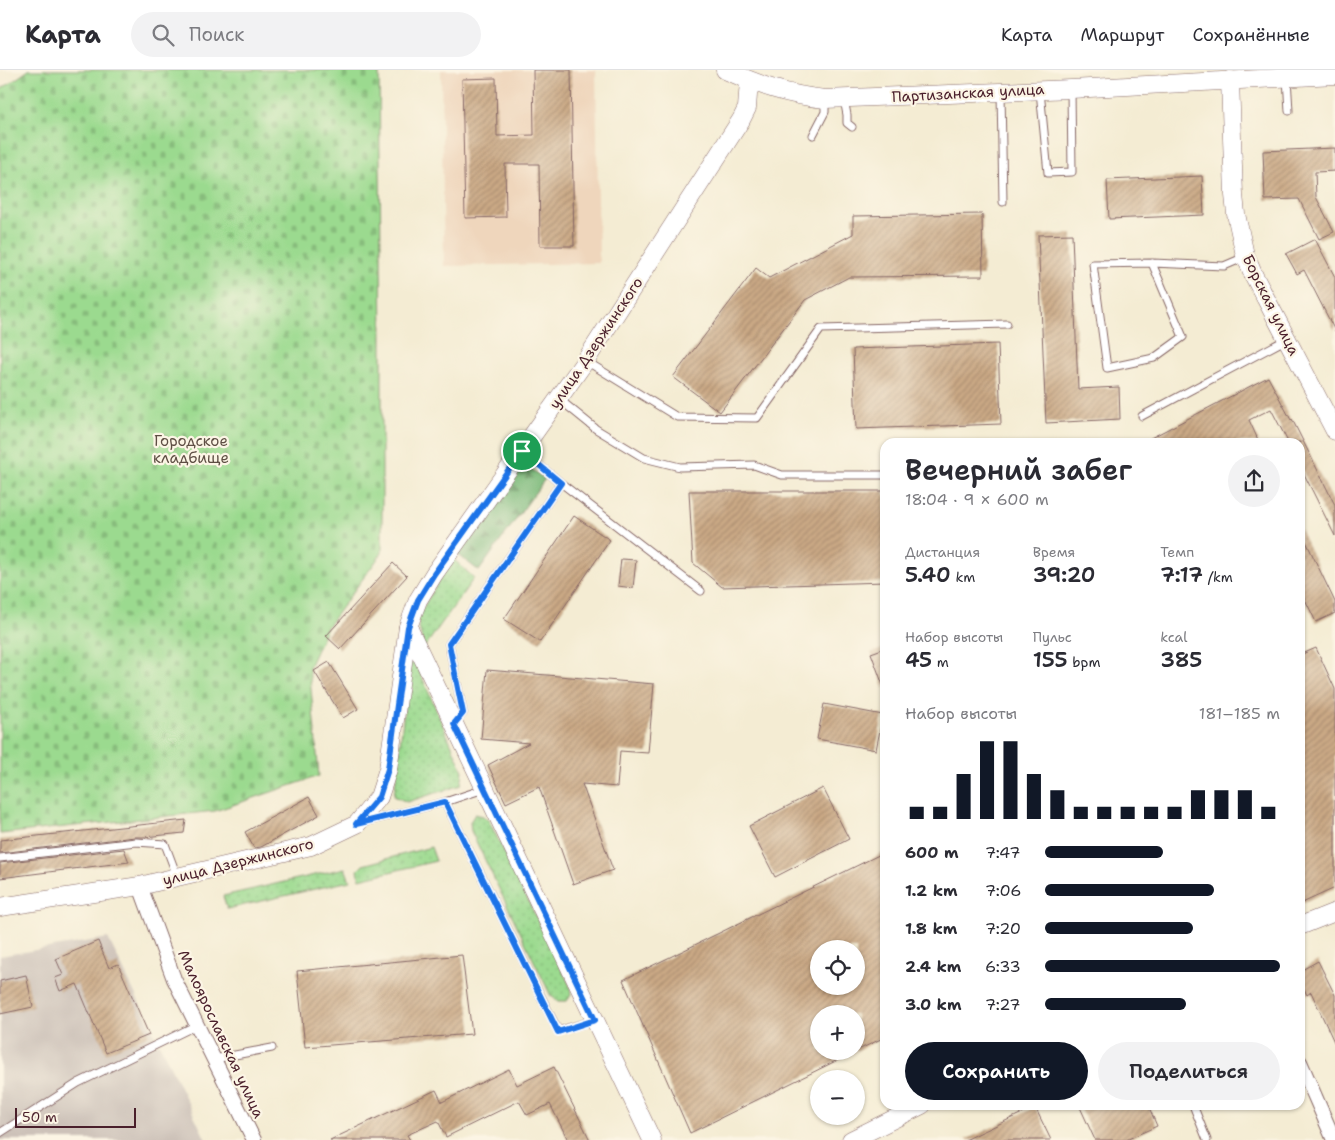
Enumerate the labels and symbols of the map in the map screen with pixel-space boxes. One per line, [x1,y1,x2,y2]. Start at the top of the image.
street label: Партизанская улица [891,79,1045,107]
street label: Борская улица [1238,251,1304,360]
street label: улица Дзержинского [544,273,648,413]
pin [501,430,543,472]
park label: Городское кладбище [153,431,229,468]
street label: улица Дзержинского [161,834,315,890]
street label: Малоярославская улица [173,947,269,1122]
scale bar [15,1105,136,1128]

